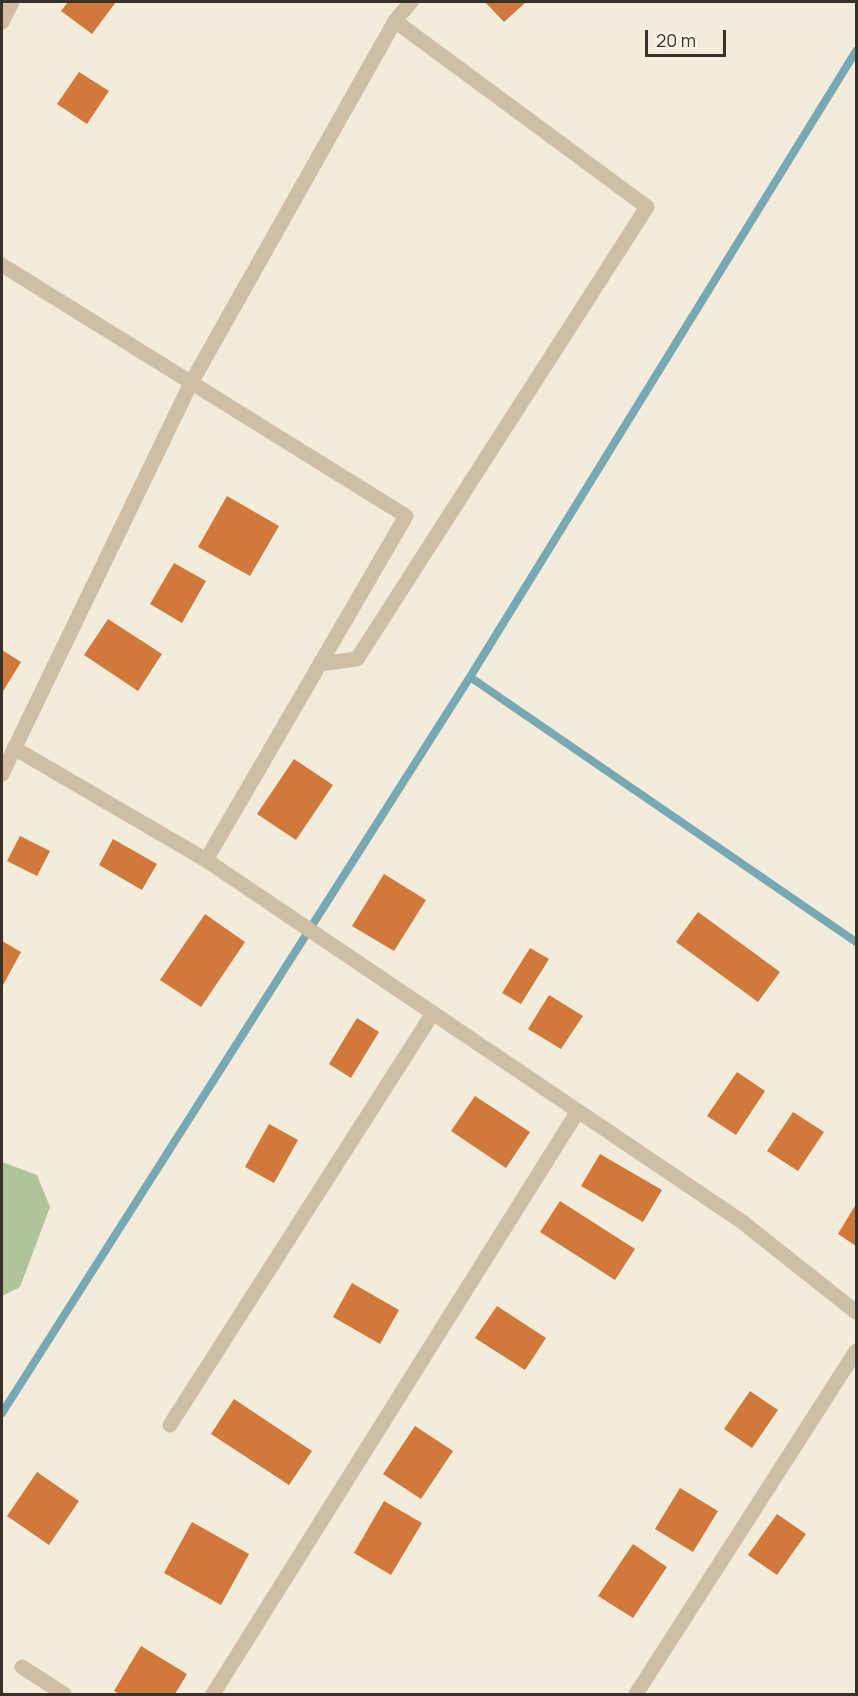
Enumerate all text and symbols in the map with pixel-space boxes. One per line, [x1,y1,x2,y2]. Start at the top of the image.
scale bar [648,18,729,56]
text: 20 m [656,28,696,52]

